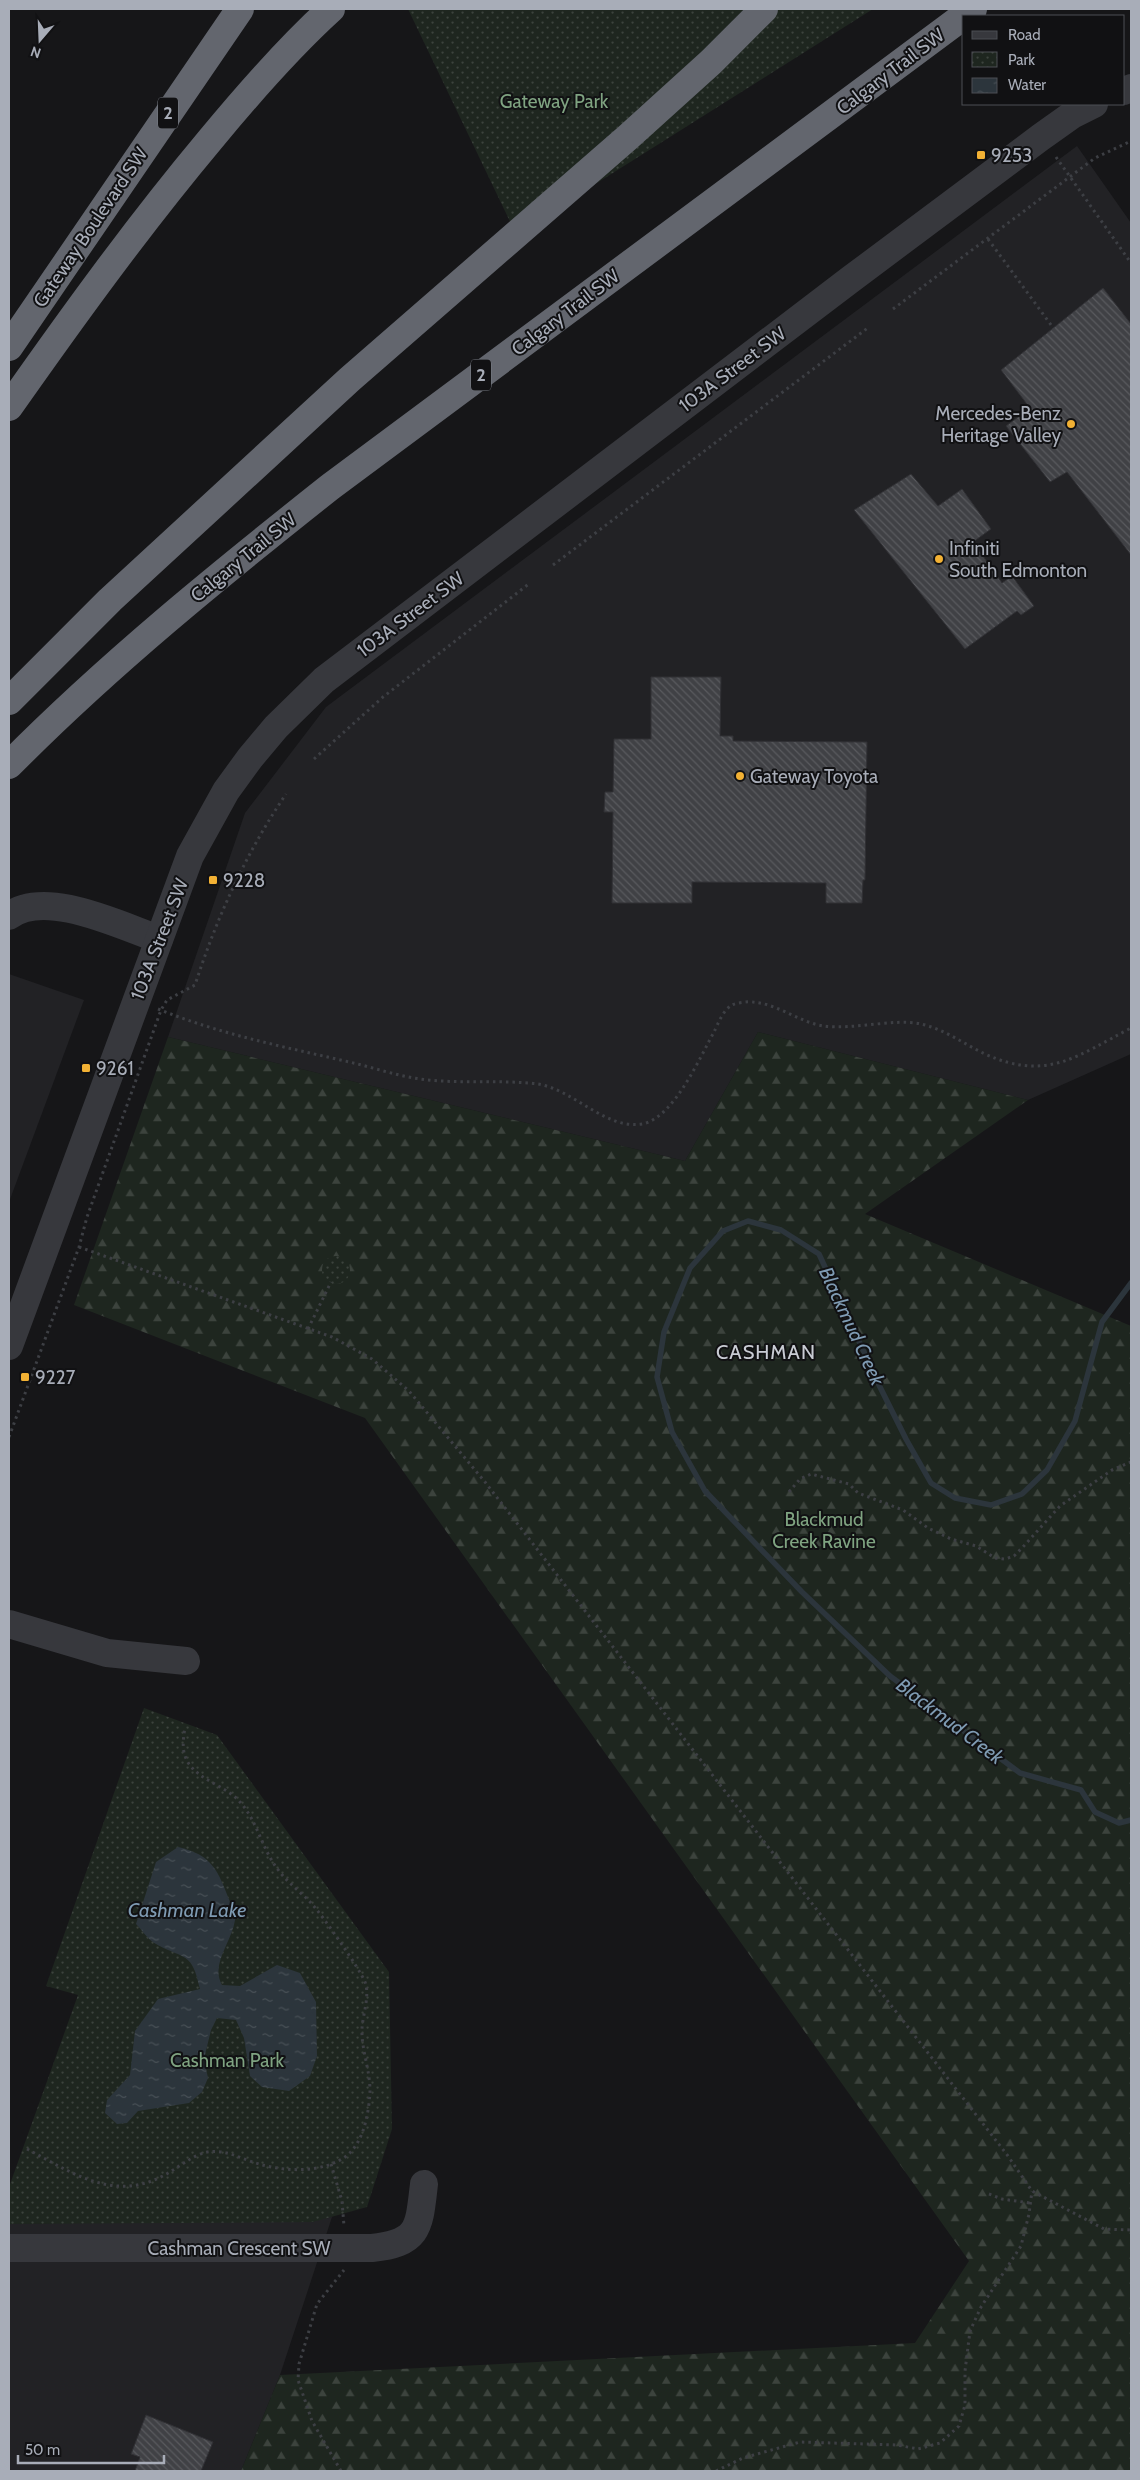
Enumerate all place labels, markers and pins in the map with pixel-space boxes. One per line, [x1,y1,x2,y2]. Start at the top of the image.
place label: 9253 [991,144,1032,167]
marker: 9253 [975,149,987,161]
place label: Mercedes-Benz Heritage Valley [935,402,1061,447]
marker: Mercedes-Benz Heritage Valley [1065,418,1077,430]
place label: Infiniti South Edmonton [949,537,1087,582]
marker: Infiniti South Edmonton [933,553,945,565]
place label: Gateway Toyota [750,765,878,788]
marker: Gateway Toyota [734,770,746,782]
place label: 9228 [223,869,265,892]
marker: 9228 [207,874,219,886]
place label: 9261 [96,1057,134,1080]
marker: 9261 [80,1062,92,1074]
place label: 9227 [35,1366,76,1389]
marker: 9227 [19,1371,31,1383]

